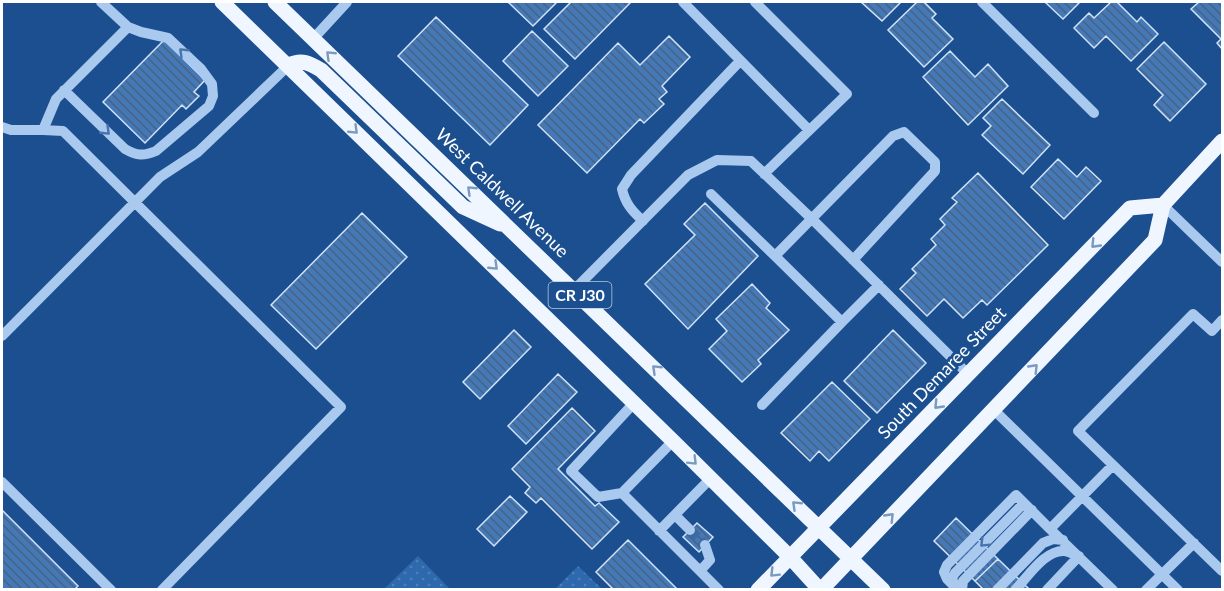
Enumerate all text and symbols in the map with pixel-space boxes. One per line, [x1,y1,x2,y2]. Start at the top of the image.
one-way arrow [180,48,190,59]
one-way arrow [326,51,337,62]
one-way arrow [347,122,358,133]
street label: West Caldwell Avenue [431,123,574,262]
one-way arrow [100,124,110,135]
one-way arrow [467,186,477,197]
one-way arrow [1091,237,1102,248]
one-way arrow [486,259,497,270]
road number: CR J30 [548,282,612,308]
street label: South Demaree Street [873,301,1010,443]
one-way arrow [1027,364,1038,375]
one-way arrow [653,365,663,376]
one-way arrow [934,398,945,408]
one-way arrow [687,454,697,465]
one-way arrow [792,501,802,512]
one-way arrow [883,514,894,524]
one-way arrow [981,536,992,547]
one-way arrow [770,567,781,577]

